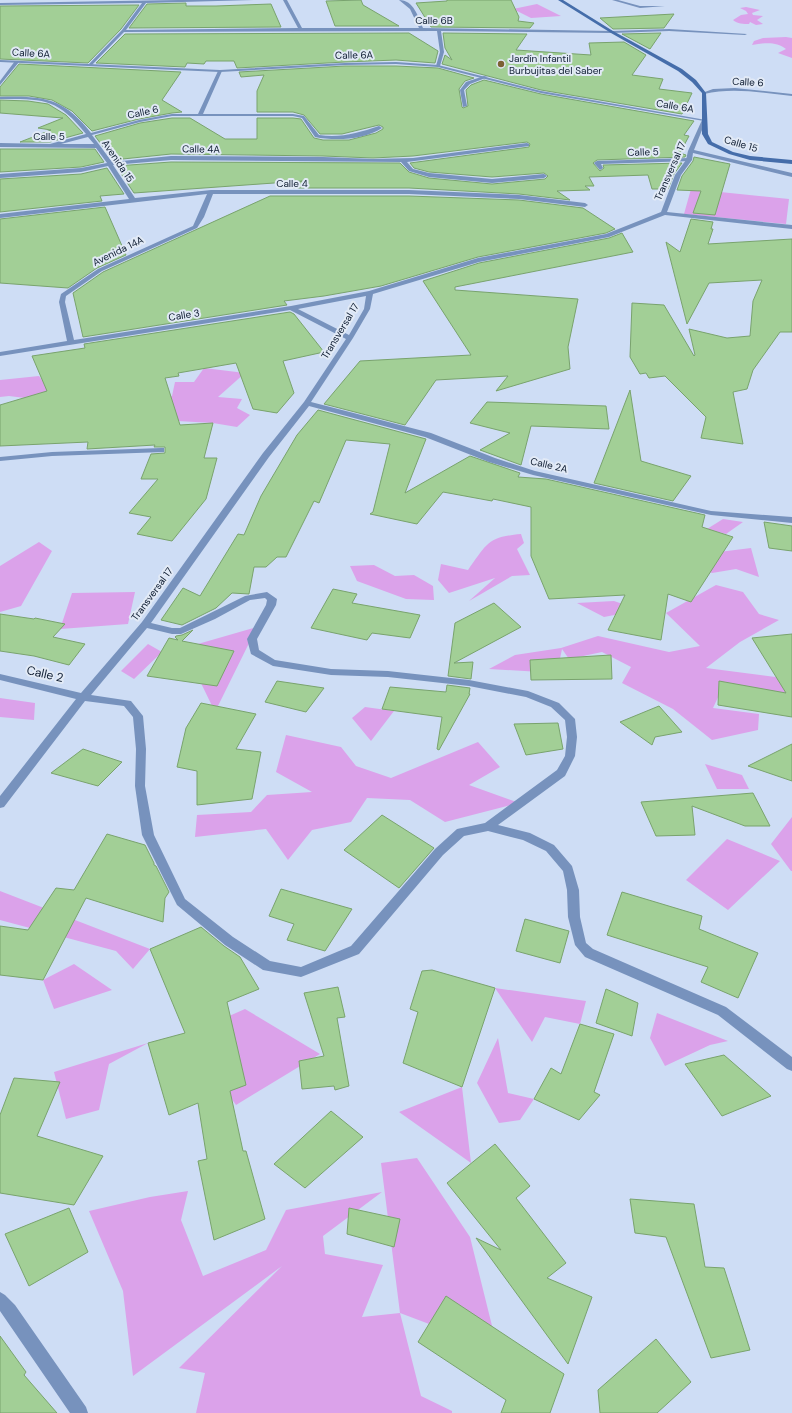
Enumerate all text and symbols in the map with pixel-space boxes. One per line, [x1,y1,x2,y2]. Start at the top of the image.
street label: Calle 6B [415,14,453,27]
street label: Calle 6A [12,46,51,61]
street label: Calle 6A [335,48,373,62]
place label: Jardín Infantil Burbujitas del Saber [509,52,602,77]
marker: Jardín Infantil Burbujitas del Saber [496,59,506,69]
street label: Calle 6 [732,75,764,89]
street label: Calle 6A [655,97,695,115]
street label: Calle 6 [126,102,160,122]
street label: Calle 5 [33,130,65,143]
street label: Calle 15 [723,133,759,155]
street label: Avenida 15 [99,137,137,185]
street label: Transversal 17 [651,140,689,202]
street label: Calle 4A [182,142,221,156]
street label: Calle 5 [627,145,659,159]
street label: Calle 4 [276,177,308,190]
street label: Avenida 14A [90,233,146,269]
street label: Transversal 17 [318,301,362,361]
street label: Calle 3 [168,306,201,324]
street label: Calle 2A [529,454,569,476]
street label: Transversal 17 [128,565,176,623]
street label: Calle 2 [25,662,65,686]

